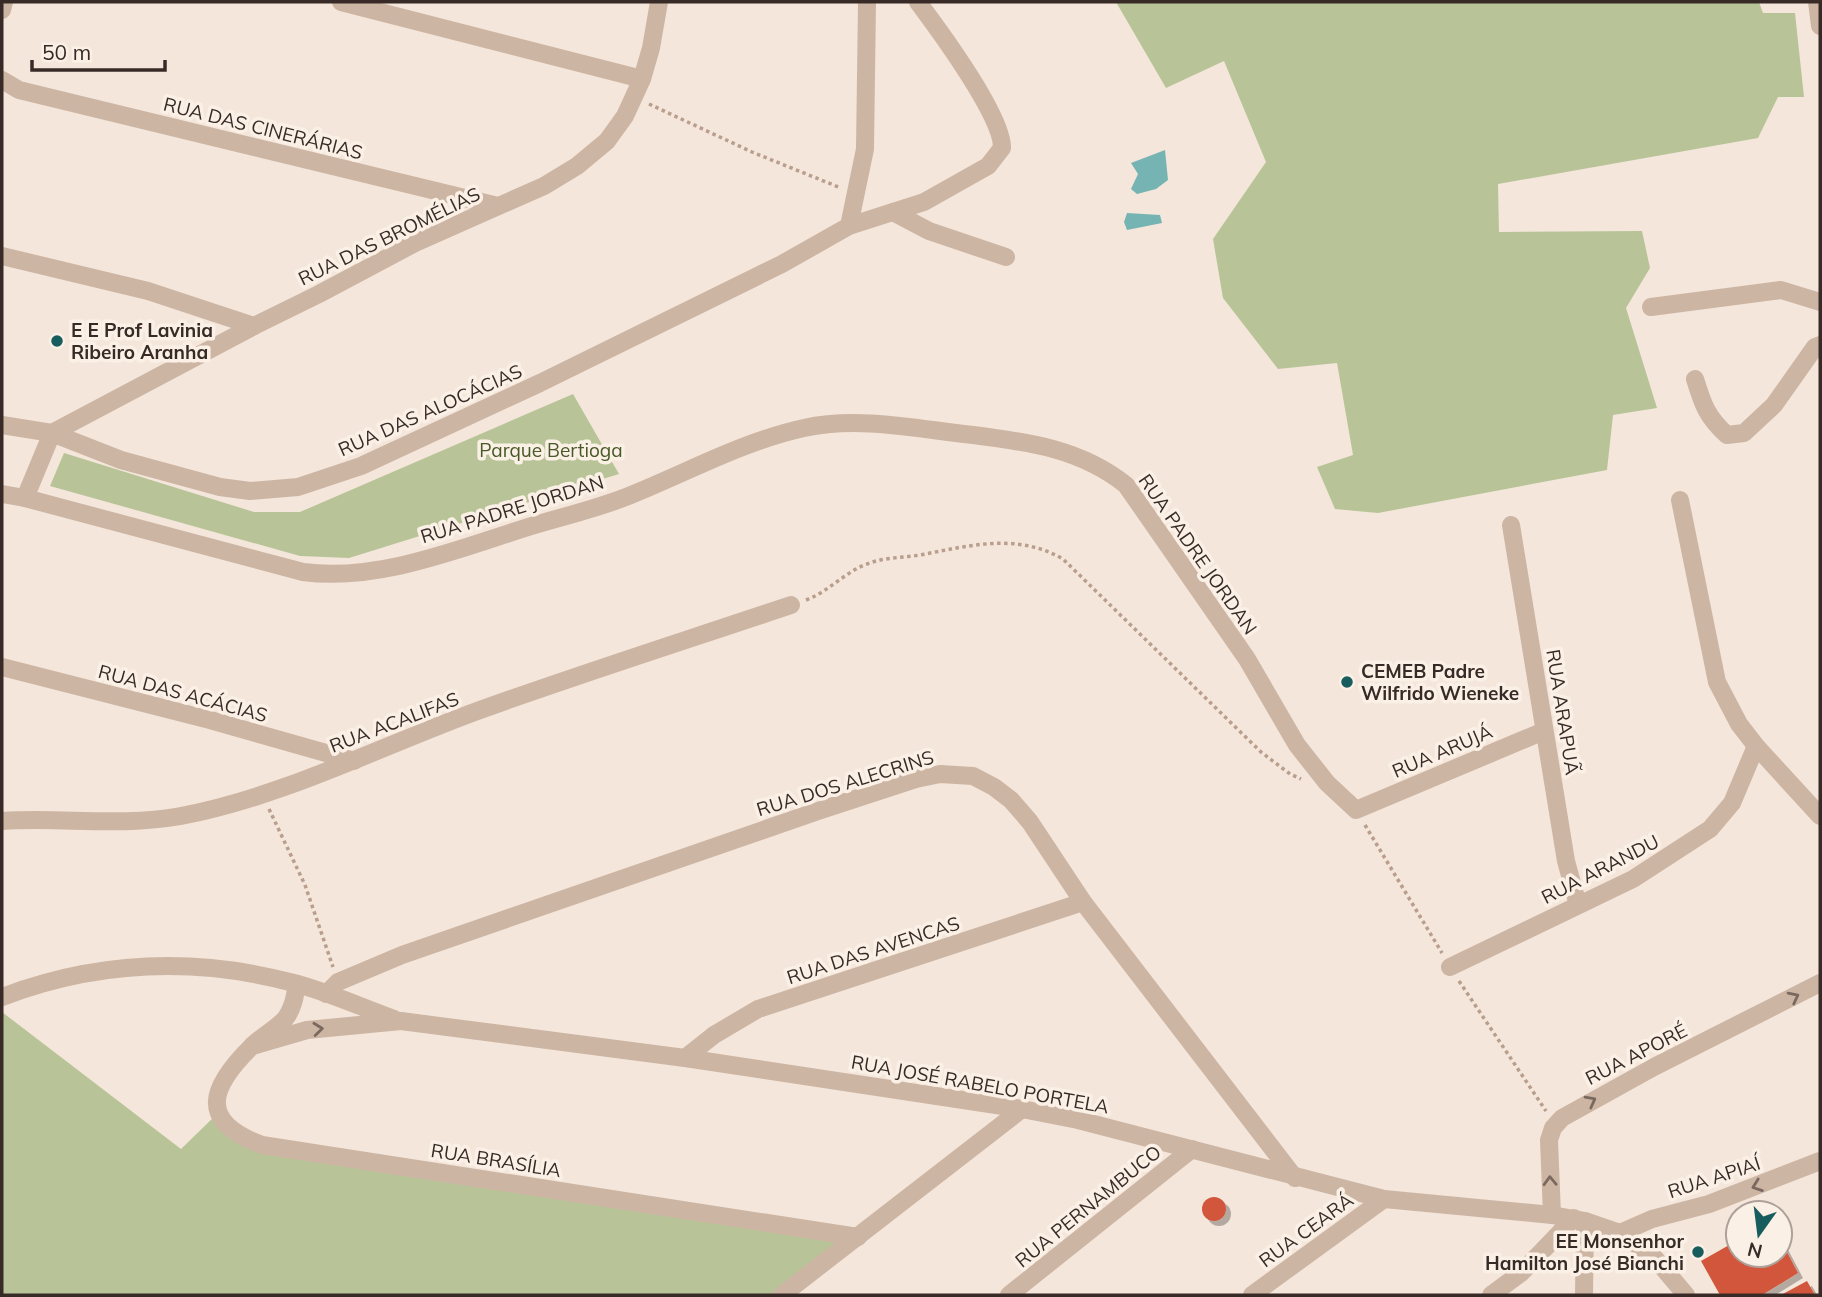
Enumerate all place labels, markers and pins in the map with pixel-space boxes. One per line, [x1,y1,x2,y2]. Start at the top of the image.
place label: E E Prof Lavinia Ribeiro Aranha [71,318,213,364]
marker: E E Prof Lavinia Ribeiro Aranha [49,333,65,349]
place label: CEMEB Padre Wilfrido Wieneke [1361,659,1519,705]
marker: CEMEB Padre Wilfrido Wieneke [1339,674,1355,690]
place label: EE Monsenhor Hamilton José Bianchi [1485,1229,1685,1275]
marker: EE Monsenhor Hamilton José Bianchi [1690,1244,1706,1260]

